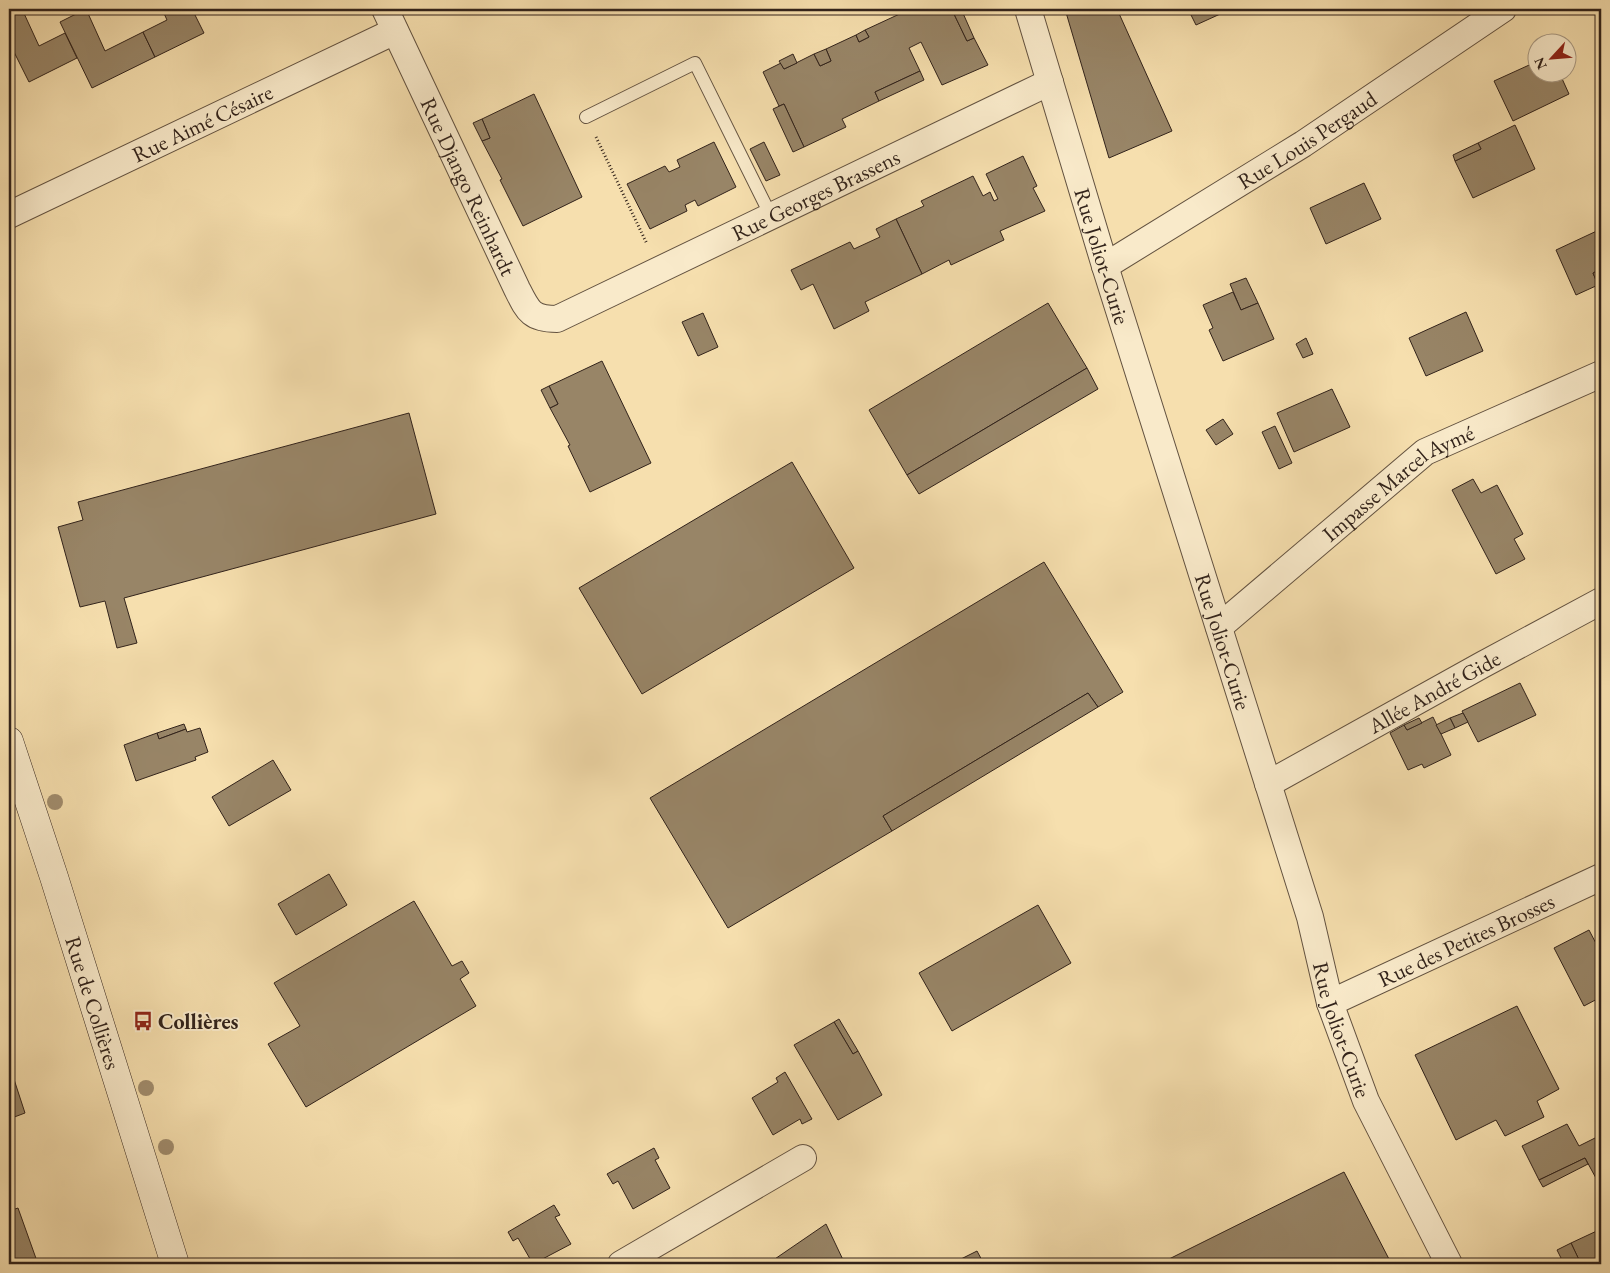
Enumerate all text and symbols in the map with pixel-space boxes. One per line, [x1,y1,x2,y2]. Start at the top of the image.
north arrow [1528,32,1578,82]
text: N [1529,54,1551,73]
street label: Rue Aimé Césaire [127,77,278,169]
street label: Rue Louis Pergaud [1232,84,1383,196]
street label: Rue Django Reinhardt [414,92,523,280]
street label: Rue Georges Brassens [727,142,904,247]
street label: Rue Joliot-Curie [1068,184,1137,328]
street label: Impasse Marcel Aymé [1316,417,1479,548]
street label: Rue Joliot-Curie [1188,570,1258,714]
street label: Allée André Gide [1362,643,1506,740]
street label: Rue des Petites Brosses [1373,886,1559,993]
street label: Rue de Collières [59,932,128,1073]
street label: Rue Joliot-Curie [1306,959,1378,1102]
place label: Collières [158,1007,239,1036]
bus stop icon: Collières [132,1010,154,1032]

